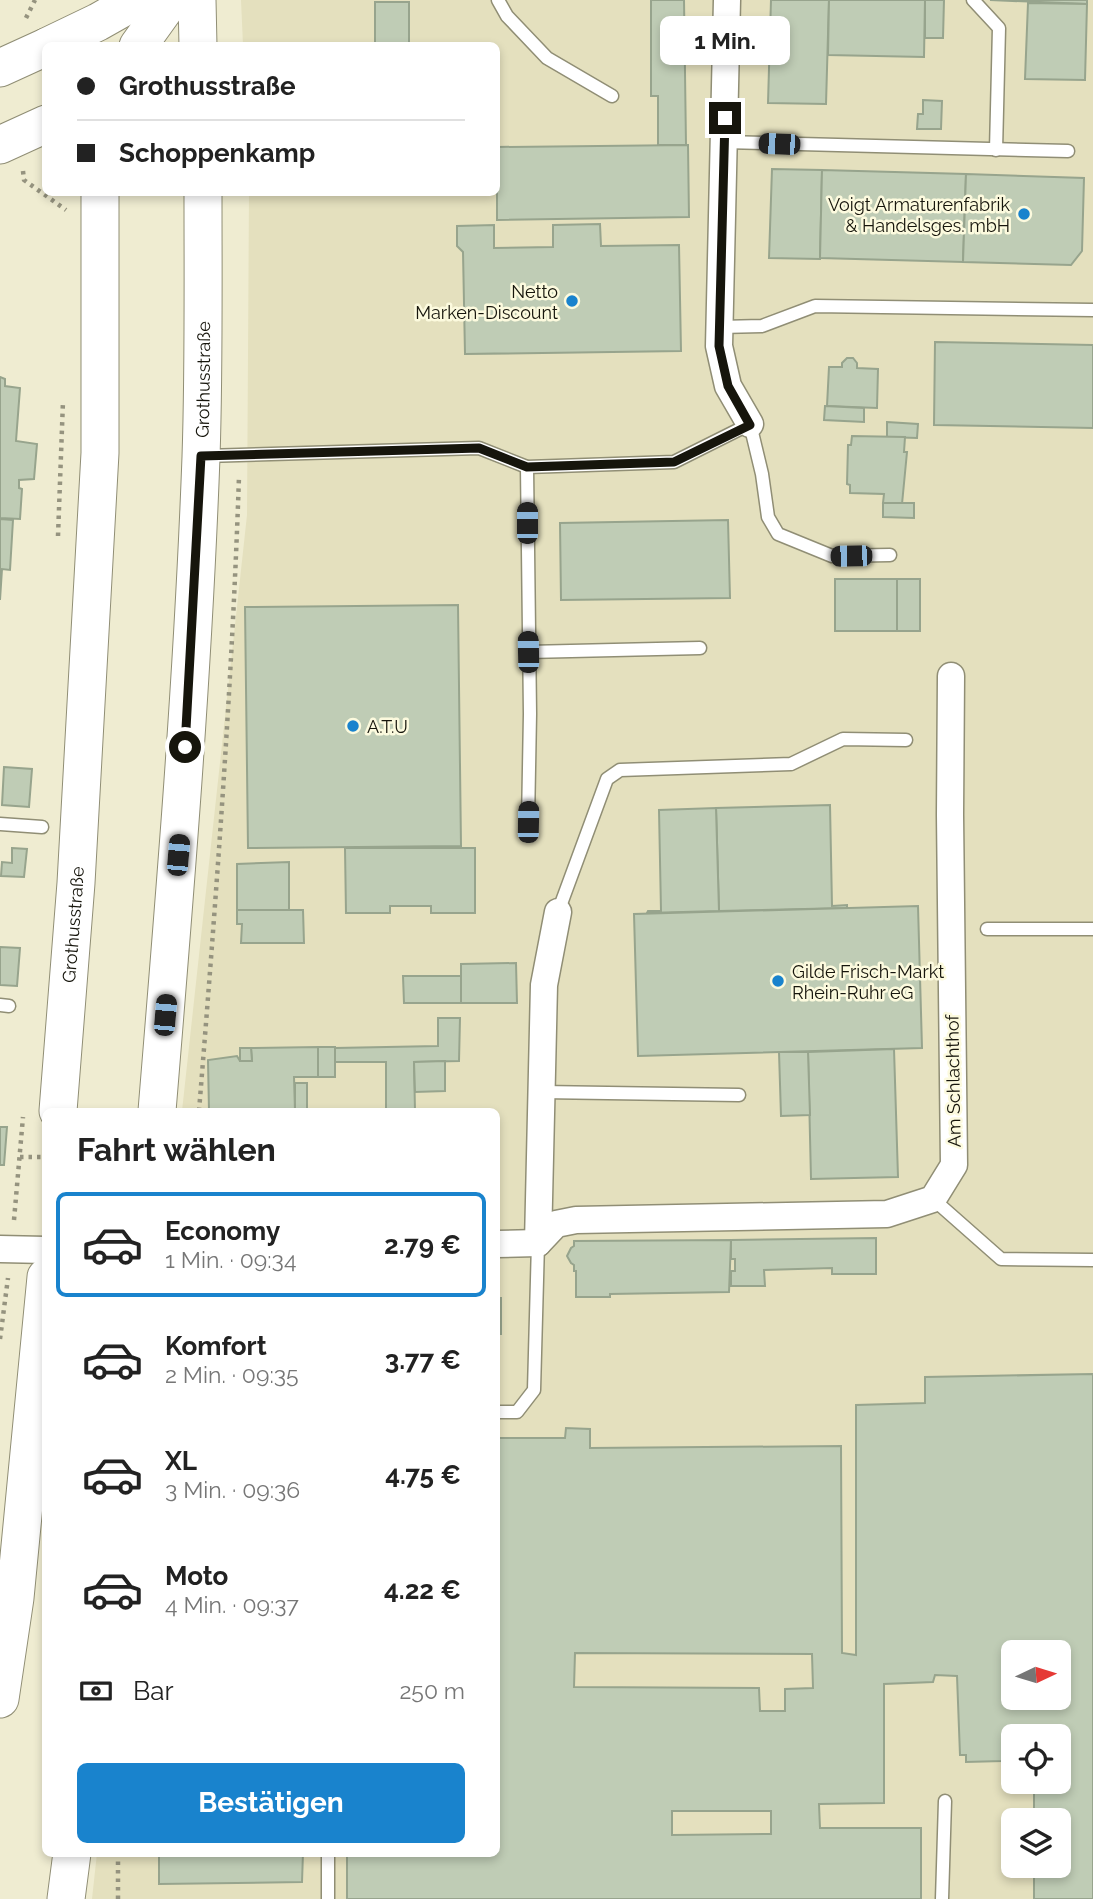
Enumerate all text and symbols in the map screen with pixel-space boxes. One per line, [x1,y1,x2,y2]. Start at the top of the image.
callout: 1 Min. [660,17,790,66]
text: 1 Min. [694,27,756,54]
text: Grothusstraße [119,71,296,101]
route end [709,102,741,134]
car [758,133,801,155]
text: Schoppenkamp [119,138,315,168]
place label: Voigt Armaturenfabrik & Handelsges. mbH [828,194,1010,236]
marker: Voigt Armaturenfabrik & Handelsges. mbH [1016,206,1032,222]
place label: Netto Marken-Discount [415,281,558,323]
marker: Netto Marken-Discount [564,293,580,309]
street label: Grothusstraße [191,321,214,438]
car [517,502,538,544]
car [830,545,873,567]
car [518,631,539,673]
place label: A.T.U [367,716,408,737]
marker: A.T.U [345,718,361,734]
route start [169,731,201,763]
car [518,801,539,843]
car [166,833,191,877]
street label: Grothusstraße [58,865,87,984]
place label: Gilde Frisch-Markt Rhein-Ruhr eG [792,961,944,1003]
marker: Gilde Frisch-Markt Rhein-Ruhr eG [770,973,786,989]
car [153,993,178,1037]
street label: Am Schlachthof [941,1013,965,1147]
text: Fahrt wählen [77,1131,276,1168]
icon: car [81,1213,144,1276]
text: Economy [165,1216,280,1246]
text: 2.79 € [384,1230,461,1260]
text: 1 Min. · 09:34 [165,1246,296,1273]
icon: car [81,1328,144,1391]
text: Komfort [165,1331,267,1361]
text: 3.77 € [385,1345,461,1375]
text: 2 Min. · 09:35 [165,1361,299,1388]
icon: car [81,1443,144,1506]
text: XL [165,1446,197,1476]
text: 4.75 € [385,1460,461,1490]
text: 3 Min. · 09:36 [165,1476,300,1503]
icon: car [81,1558,144,1621]
text: Moto [165,1561,228,1591]
text: 4.22 € [384,1575,461,1605]
text: 4 Min. · 09:37 [165,1591,299,1618]
north arrow [1001,1640,1071,1710]
map controls [1001,1640,1071,1878]
icon: cash [77,1672,115,1710]
text: Bar [133,1676,174,1706]
text: 250 m [399,1677,465,1704]
button: locate [1001,1724,1071,1794]
button: Bestätigen [77,1763,465,1843]
button: layers [1001,1808,1071,1878]

